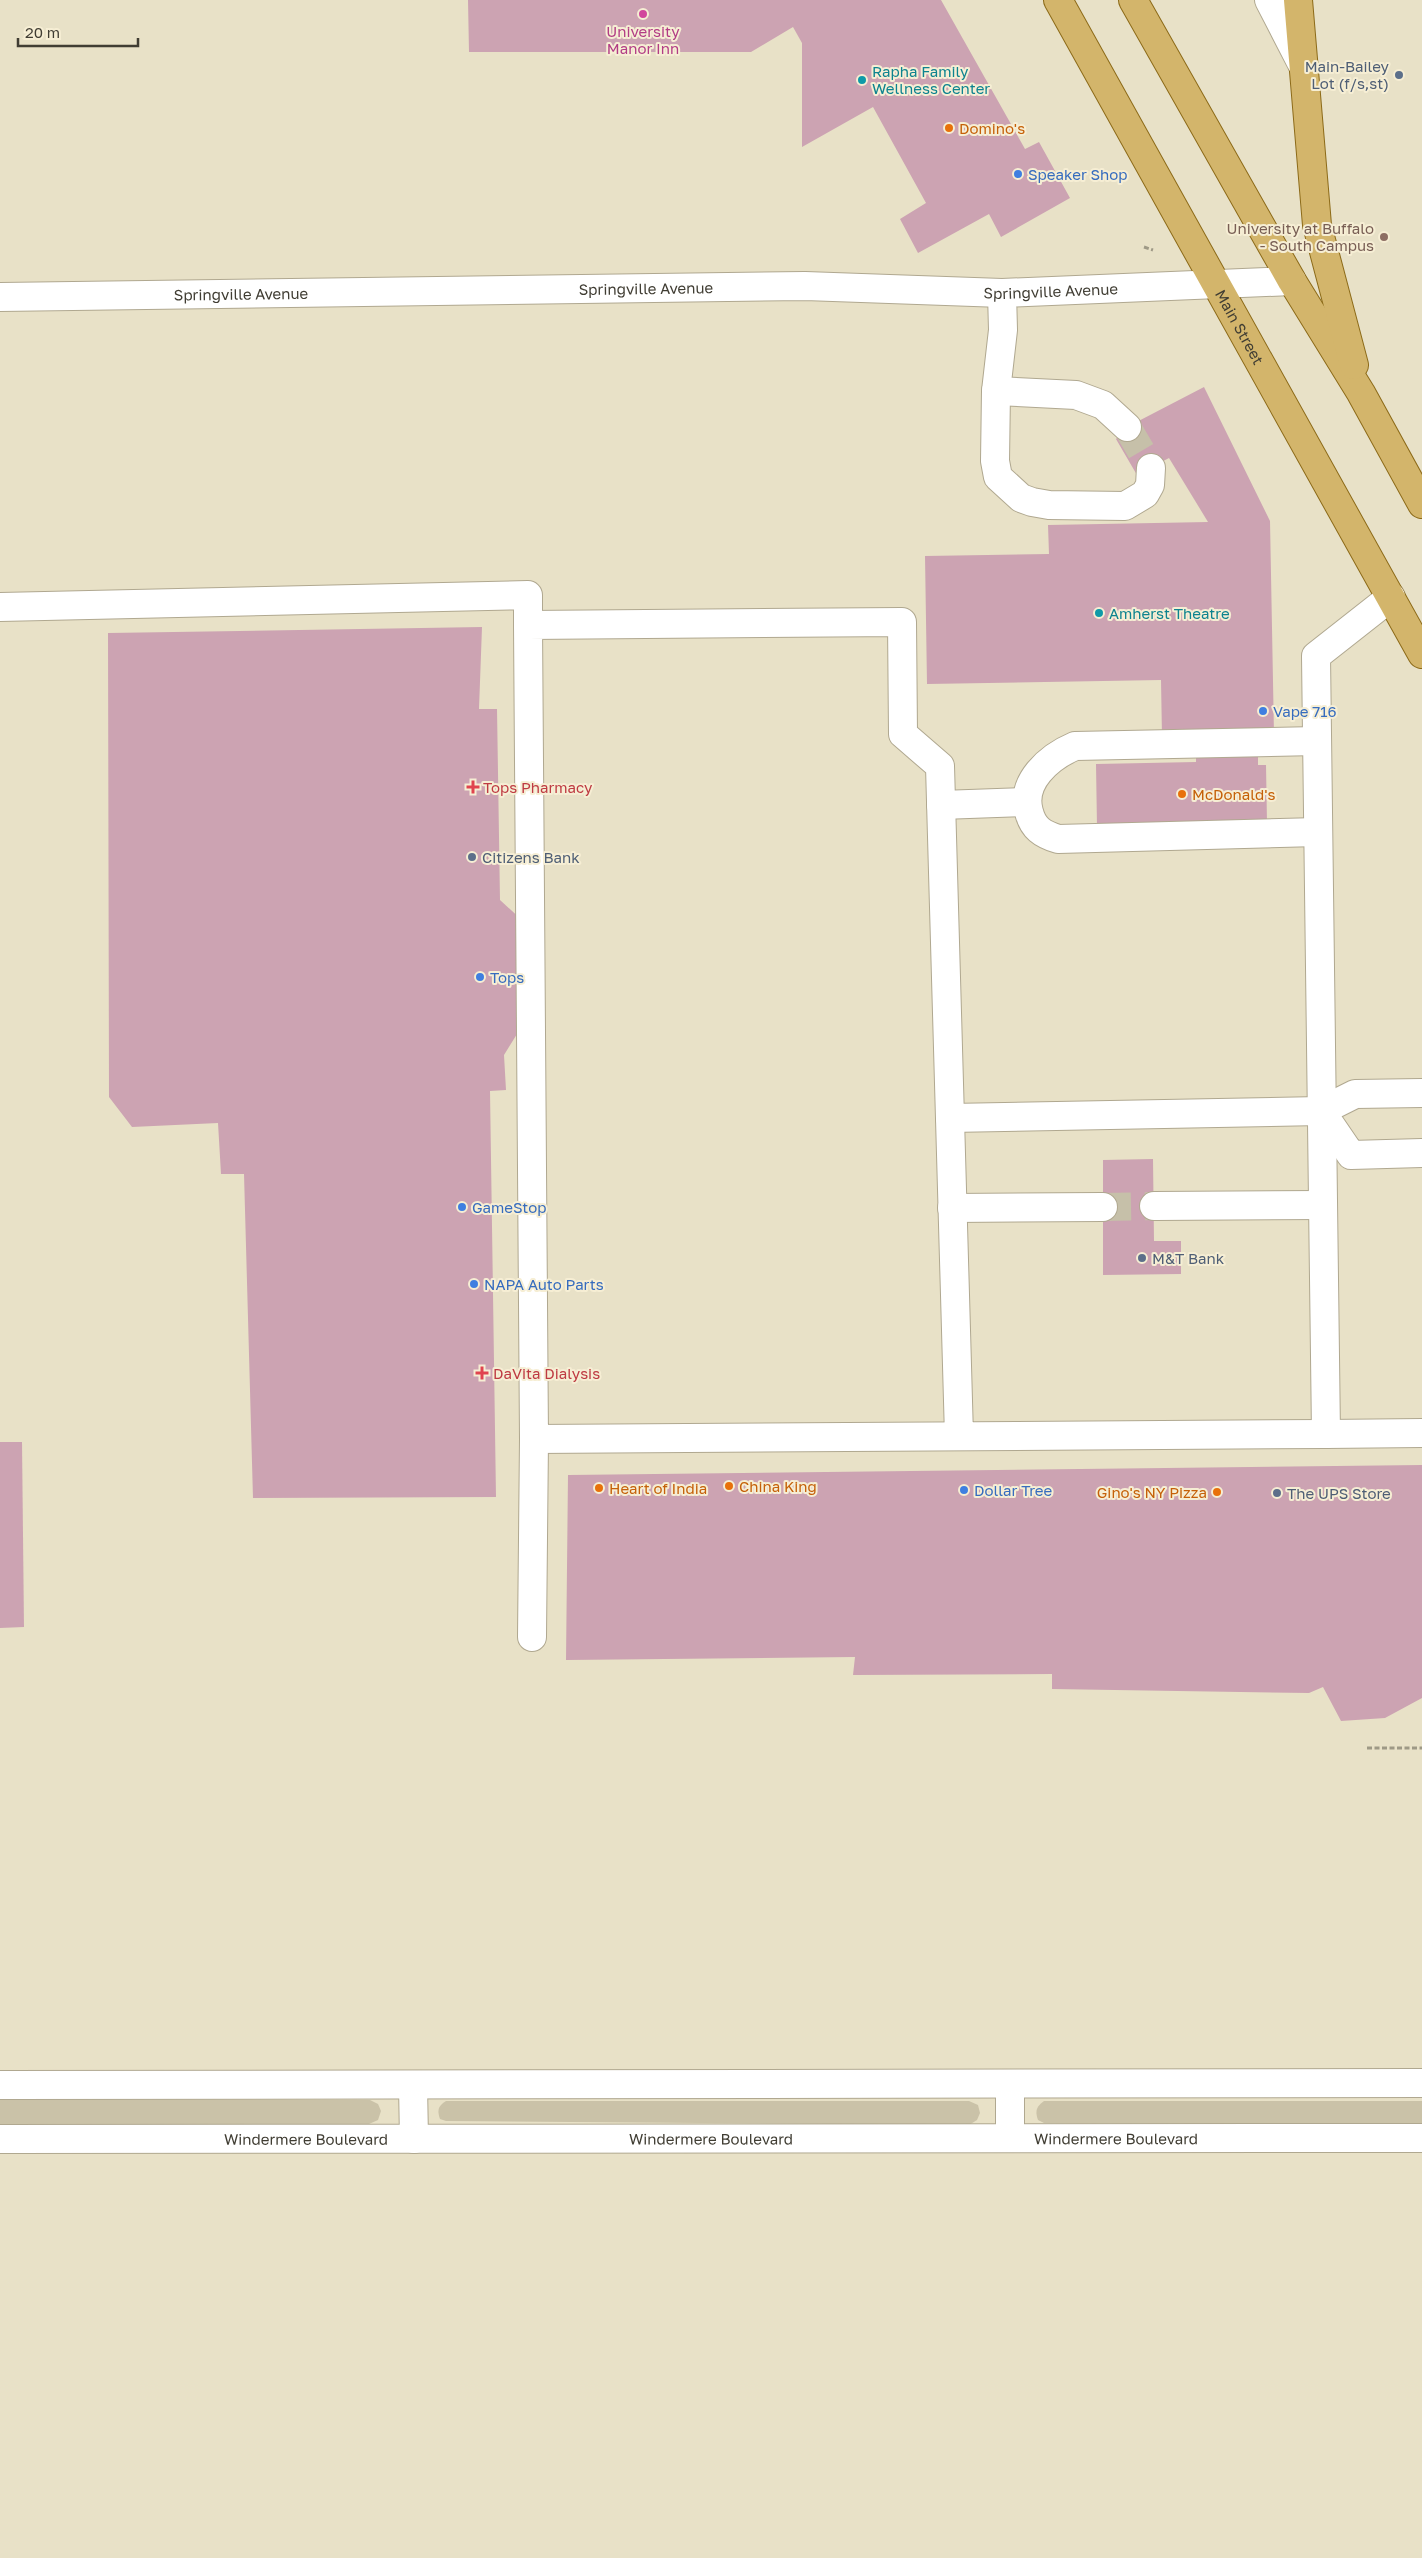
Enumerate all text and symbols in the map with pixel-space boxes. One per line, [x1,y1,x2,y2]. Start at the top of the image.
marker: University Manor Inn [637,8,649,20]
scale bar [18,15,138,47]
place label: University Manor Inn [606,22,680,57]
text: 20 m [25,23,60,41]
place label: Main-Bailey Lot (f/s,st) [1305,57,1390,92]
place label: Rapha Family Wellness Center [872,62,990,97]
marker: Main-Bailey Lot (f/s,st) [1393,69,1405,81]
marker: Rapha Family Wellness Center [856,74,868,86]
place label: Domino's [959,119,1025,137]
marker: Domino's [943,122,955,134]
place label: Speaker Shop [1028,165,1128,183]
marker: Speaker Shop [1012,168,1024,180]
place label: University at Buffalo - South Campus [1227,219,1374,254]
marker: University at Buffalo - South Campus [1378,231,1390,243]
street label: Springville Avenue [579,278,714,298]
street label: Springville Avenue [983,279,1119,302]
street label: Springville Avenue [174,284,309,304]
street label: Main Street [1212,286,1268,367]
place label: Amherst Theatre [1109,604,1230,622]
marker: Amherst Theatre [1093,607,1105,619]
place label: Vape 716 [1273,702,1337,720]
marker: Vape 716 [1257,705,1269,717]
place label: Tops Pharmacy [483,778,593,796]
marker: Tops Pharmacy [467,781,479,793]
place label: McDonald's [1192,785,1275,803]
marker: McDonald's [1176,788,1188,800]
place label: Citizens Bank [482,848,580,866]
marker: Citizens Bank [466,851,478,863]
place label: Tops [490,968,524,986]
marker: Tops [474,971,486,983]
place label: GameStop [472,1198,547,1216]
marker: GameStop [456,1201,468,1213]
place label: M&T Bank [1152,1249,1225,1267]
marker: M&T Bank [1136,1252,1148,1264]
place label: NAPA Auto Parts [484,1275,604,1293]
marker: NAPA Auto Parts [468,1278,480,1290]
place label: DaVita Dialysis [493,1364,600,1382]
marker: DaVita Dialysis [475,1366,489,1380]
place label: China King [739,1477,817,1495]
place label: Heart of India [609,1479,707,1497]
marker: China King [723,1480,735,1492]
place label: Dollar Tree [974,1481,1053,1499]
marker: Heart of India [593,1482,605,1494]
place label: Gino's NY Pizza [1097,1483,1207,1501]
marker: Dollar Tree [958,1484,970,1496]
place label: The UPS Store [1287,1484,1391,1502]
marker: Gino's NY Pizza [1211,1486,1223,1498]
marker: The UPS Store [1271,1487,1283,1499]
street label: Windermere Boulevard [629,2129,793,2148]
street label: Windermere Boulevard [1034,2129,1198,2147]
street label: Windermere Boulevard [224,2130,388,2148]

